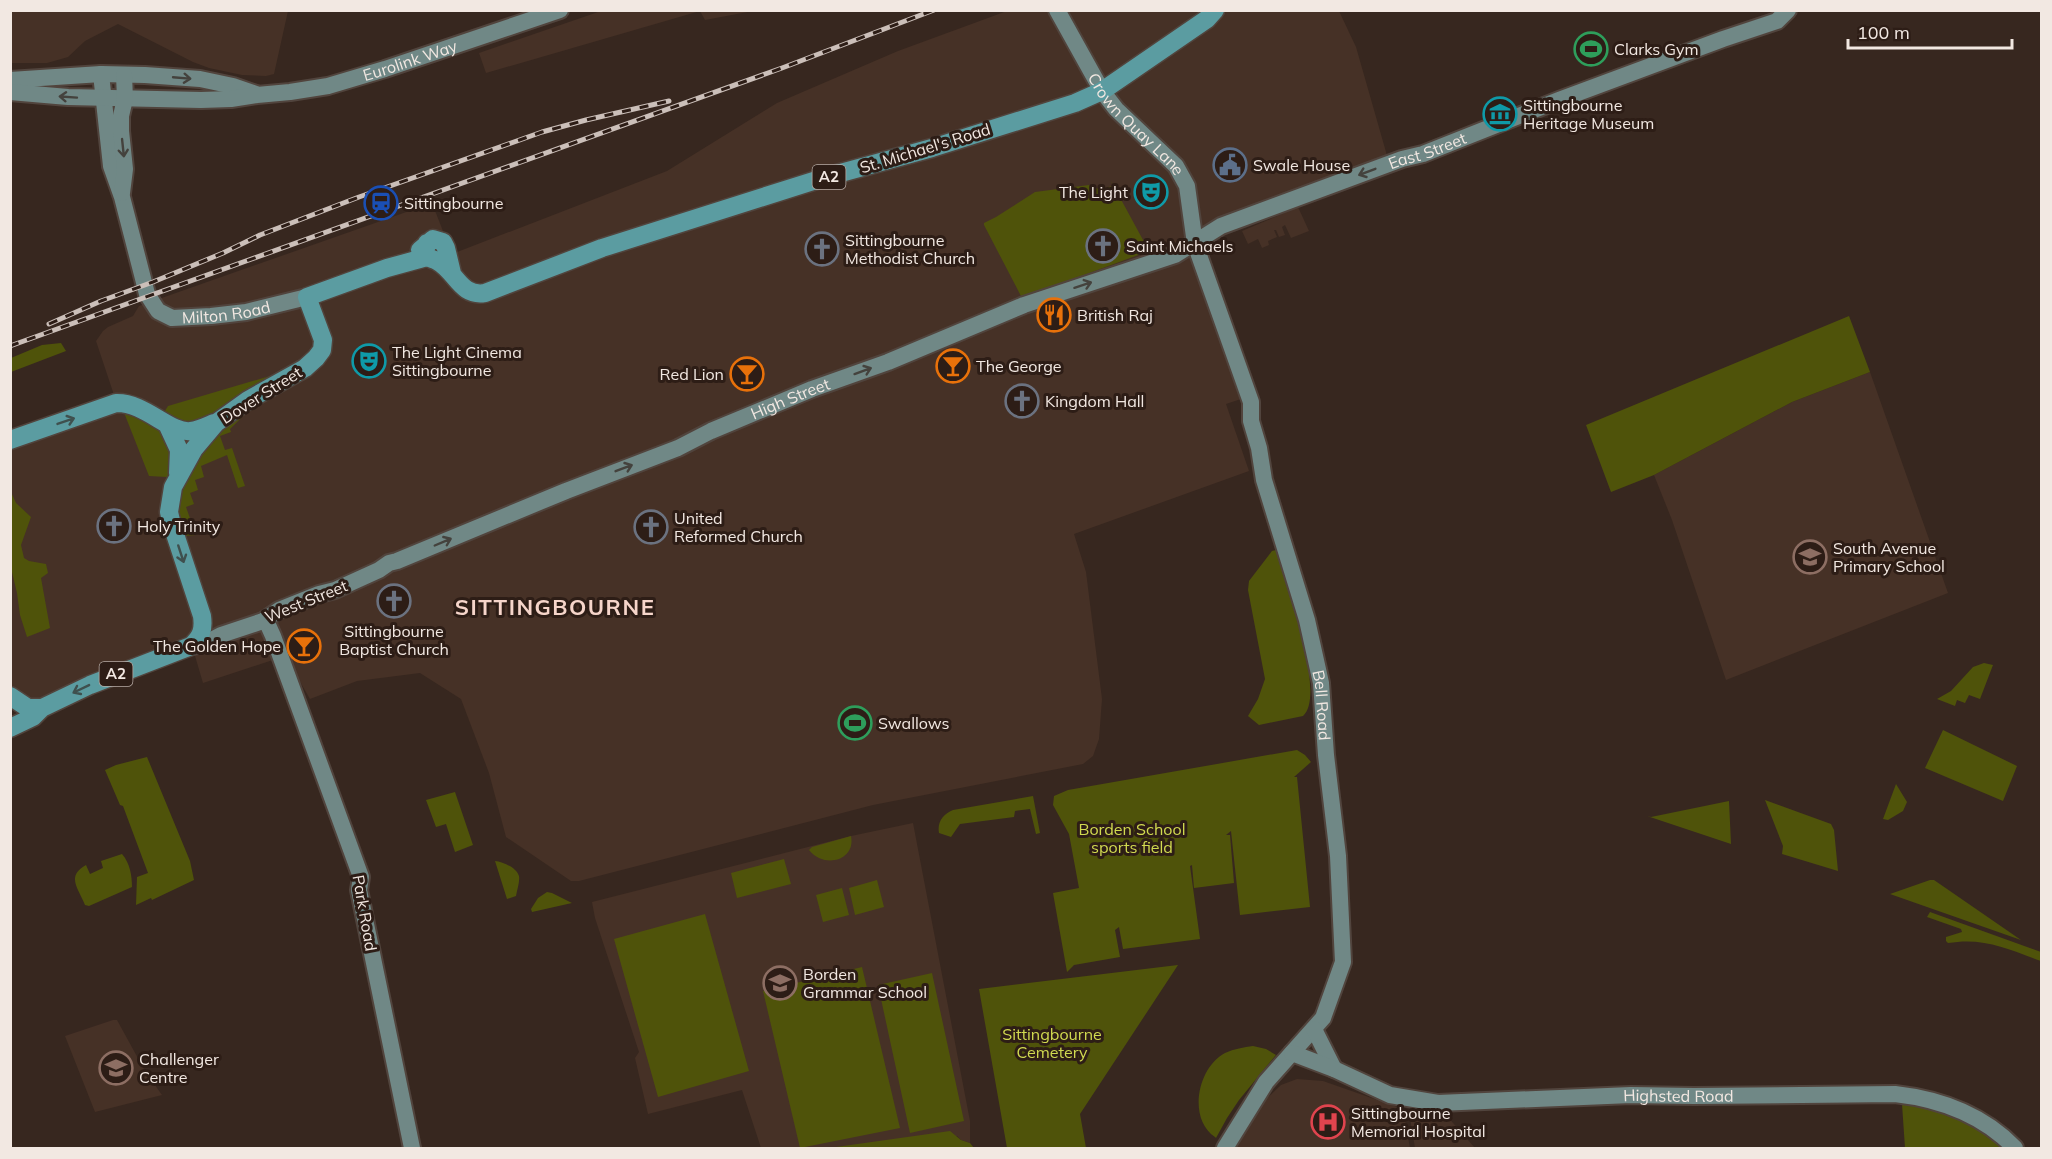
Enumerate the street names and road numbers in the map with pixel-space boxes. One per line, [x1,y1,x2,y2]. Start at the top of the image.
street label: Eurolink Way [360,35,460,85]
street label: Crown Quay Lane [1084,69,1189,178]
street label: St. Michael's Road [857,119,993,177]
street label: East Street [1386,128,1469,173]
road number: A2 [812,165,846,189]
street label: Milton Road [182,296,272,327]
street label: Dover Street [217,362,306,428]
street label: High Street [748,373,833,423]
street label: West Street [262,575,351,627]
road number: A2 [100,662,132,686]
street label: Bell Road [1308,668,1335,741]
street label: Park Road [348,873,382,953]
street label: Highsted Road [1623,1085,1734,1106]

